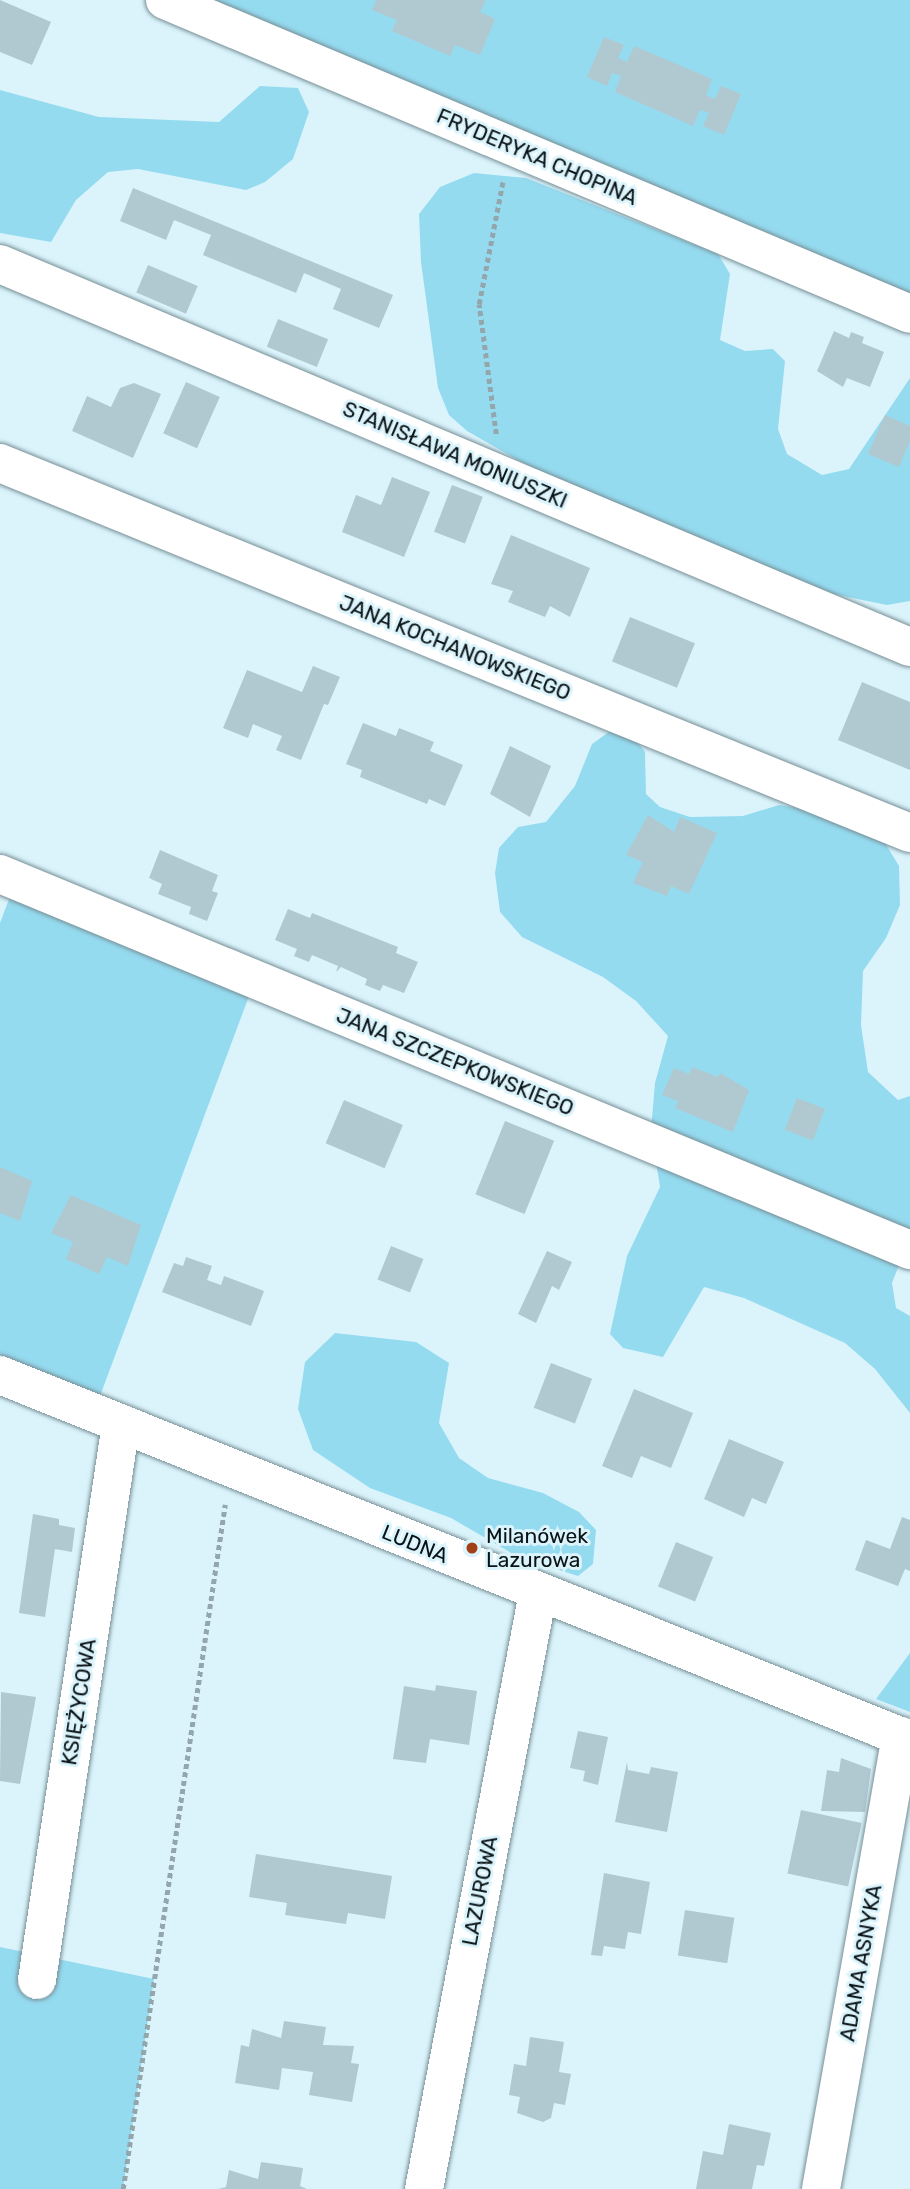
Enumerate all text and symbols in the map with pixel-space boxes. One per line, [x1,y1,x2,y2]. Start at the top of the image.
street label: FRYDERYKA CHOPINA [433,103,641,211]
street label: STANISŁAWA MONIUSZKI [339,396,571,514]
street label: JANA KOCHANOWSKIEGO [335,590,575,706]
street label: JANA SZCZEPKOWSKIEGO [332,1003,578,1121]
street label: LUDNA [378,1519,452,1569]
place label: Milanówek Lazurowa [486,1523,588,1573]
marker: Milanówek Lazurowa [464,1540,480,1556]
street label: KSIĘŻYCOWA [57,1637,101,1767]
street label: LAZUROWA [457,1834,503,1948]
street label: ADAMA ASNYKA [835,1882,887,2044]

